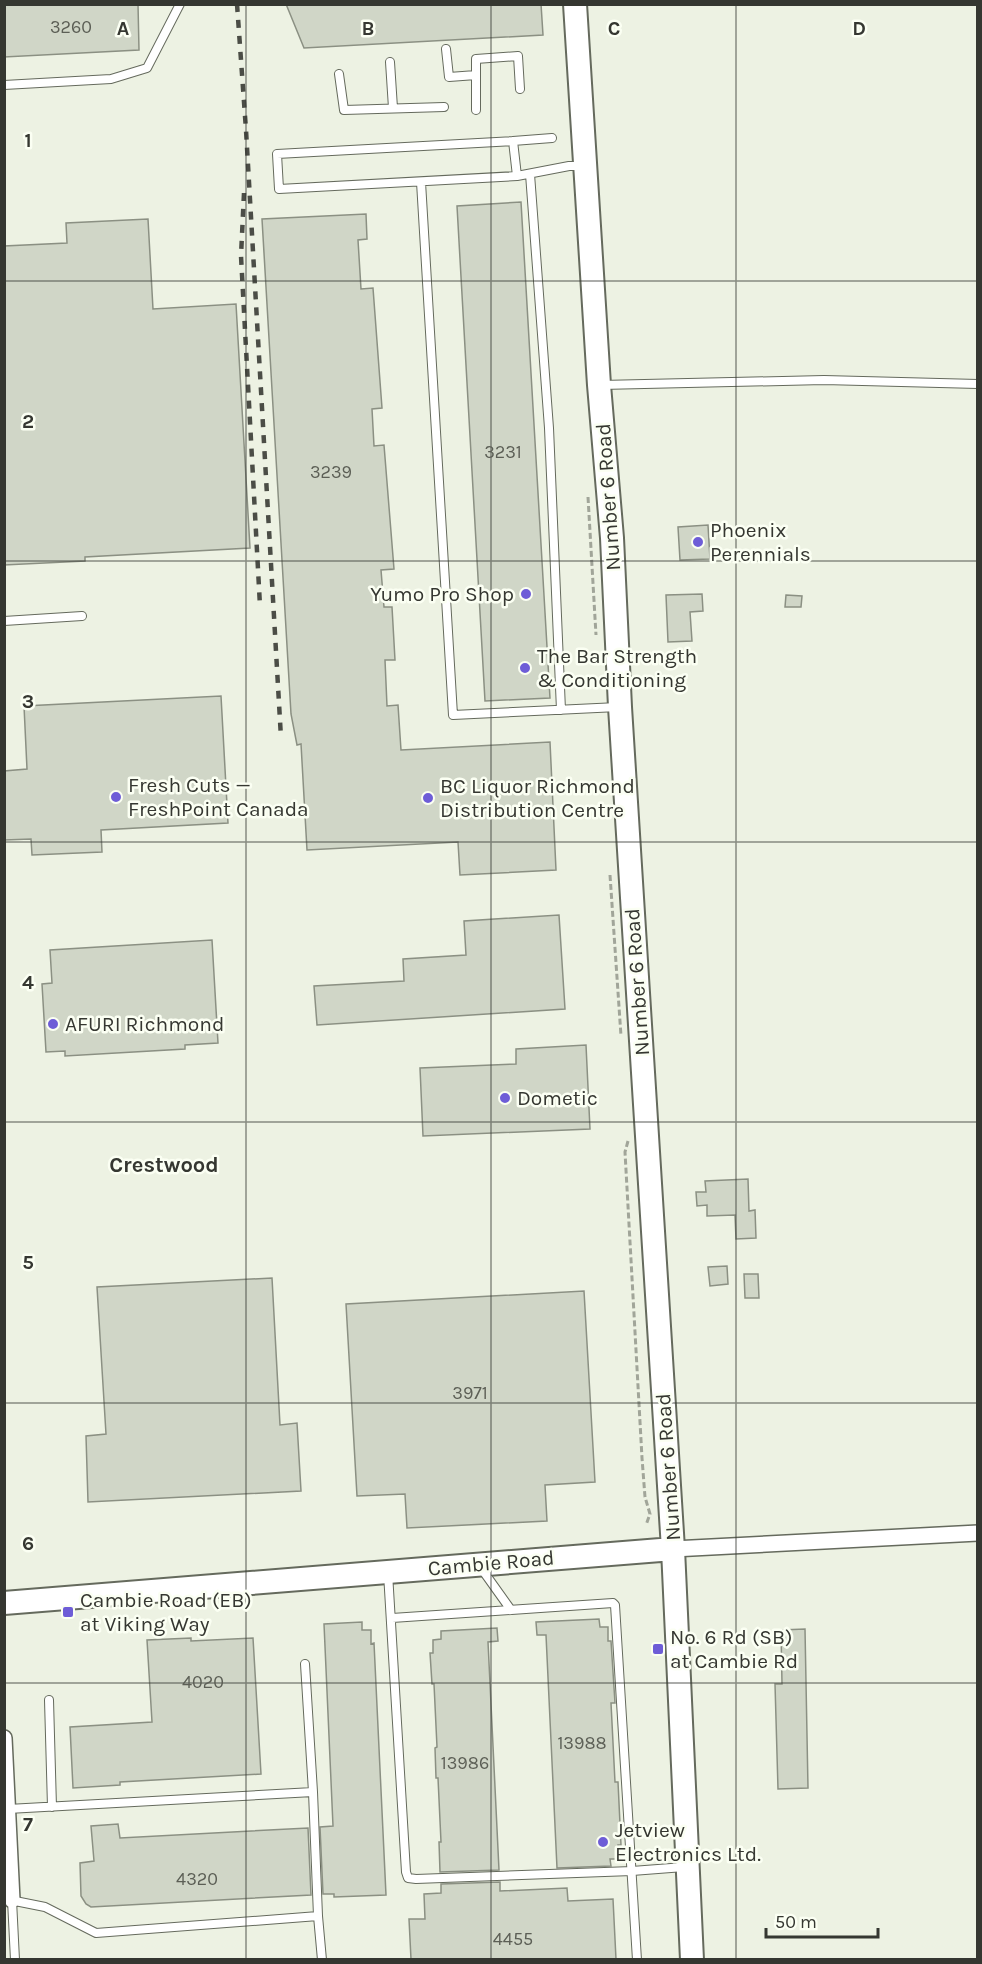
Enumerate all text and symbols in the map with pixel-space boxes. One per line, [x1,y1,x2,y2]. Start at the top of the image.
house number: 3260 [50,16,92,38]
text: A [117,17,130,40]
text: B [362,17,374,40]
text: C [608,17,620,40]
text: D [852,17,866,40]
text: 1 [24,129,32,152]
text: 2 [22,410,34,433]
street label: Number 6 Road [591,422,625,572]
house number: 3231 [484,441,522,463]
house number: 3239 [310,461,352,483]
place label: Phoenix Perennials [710,518,811,566]
marker: Phoenix Perennials [691,535,705,549]
place label: Yumo Pro Shop [370,582,514,606]
marker: Yumo Pro Shop [519,587,533,601]
place label: The Bar Strength & Conditioning [537,644,697,692]
marker: The Bar Strength & Conditioning [518,661,532,675]
text: 3 [22,690,34,713]
place label: Fresh Cuts — FreshPoint Canada [128,773,309,821]
place label: BC Liquor Richmond Distribution Centre [440,774,635,822]
marker: Fresh Cuts — FreshPoint Canada [109,790,123,804]
marker: BC Liquor Richmond Distribution Centre [421,791,435,805]
street label: Number 6 Road [620,907,654,1057]
text: 4 [22,971,34,994]
place label: AFURI Richmond [65,1012,224,1036]
marker: AFURI Richmond [46,1017,60,1031]
place label: Dometic [517,1086,598,1110]
marker: Dometic [498,1091,512,1105]
district label: Crestwood [109,1152,219,1178]
text: 5 [22,1251,34,1274]
house number: 3971 [452,1382,488,1404]
street label: Number 6 Road [651,1392,685,1542]
text: 6 [22,1532,34,1555]
street label: Cambie Road [427,1546,555,1580]
place label: Cambie Road (EB) at Viking Way [80,1588,252,1636]
marker: Cambie Road (EB) at Viking Way [61,1605,75,1619]
place label: No. 6 Rd (SB) at Cambie Rd [670,1625,798,1673]
marker: No. 6 Rd (SB) at Cambie Rd [651,1642,665,1656]
house number: 4020 [182,1671,224,1693]
house number: 13988 [557,1732,607,1754]
house number: 13986 [441,1752,489,1774]
text: 7 [23,1813,33,1836]
place label: Jetview Electronics Ltd. [615,1818,761,1866]
marker: Jetview Electronics Ltd. [596,1835,610,1849]
house number: 4320 [176,1868,218,1890]
scale bar [766,1901,878,1939]
text: 50 m [775,1911,817,1933]
house number: 4455 [493,1928,533,1950]

